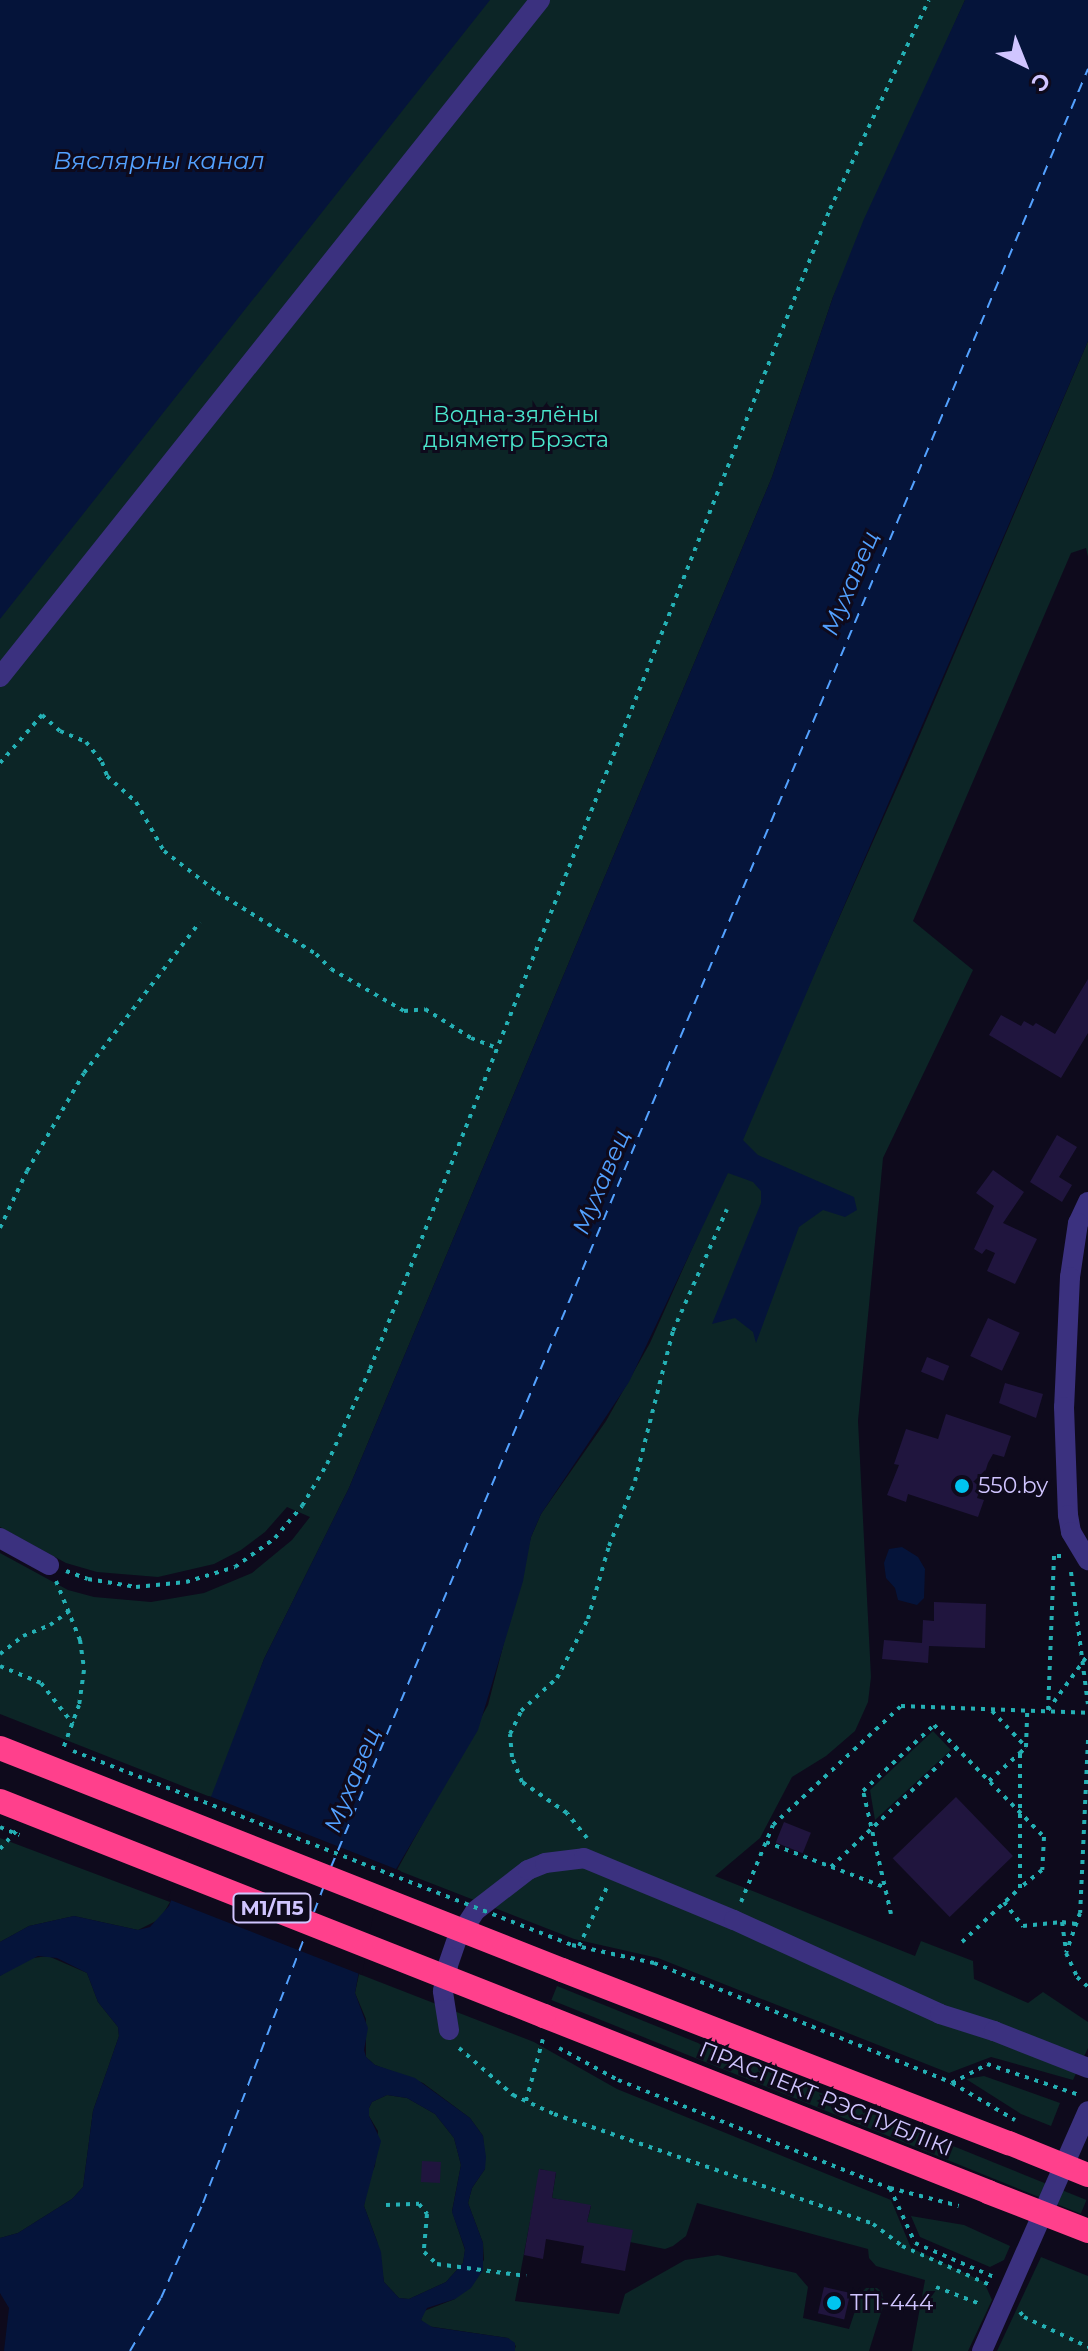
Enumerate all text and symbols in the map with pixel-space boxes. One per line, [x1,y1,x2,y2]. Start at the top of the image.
north arrow [984,24,1064,104]
text: С [1026,67,1056,97]
water label: Вяслярны канал [53,147,265,175]
park label: Водна-зялёны дыяметр Брэста [423,401,609,452]
water label: Мухавец [815,526,885,640]
water label: Мухавец [566,1125,636,1239]
place label: 550.by [978,1473,1048,1499]
marker: 550.by [953,1477,971,1495]
water label: Мухавец [318,1723,386,1837]
road number: М1/П5 [232,1892,312,1924]
street label: ПРАСПЕКТ РЭСПУБЛІКІ [695,2036,957,2162]
place label: ТП-444 [850,2290,933,2316]
marker: ТП-444 [825,2294,843,2312]

